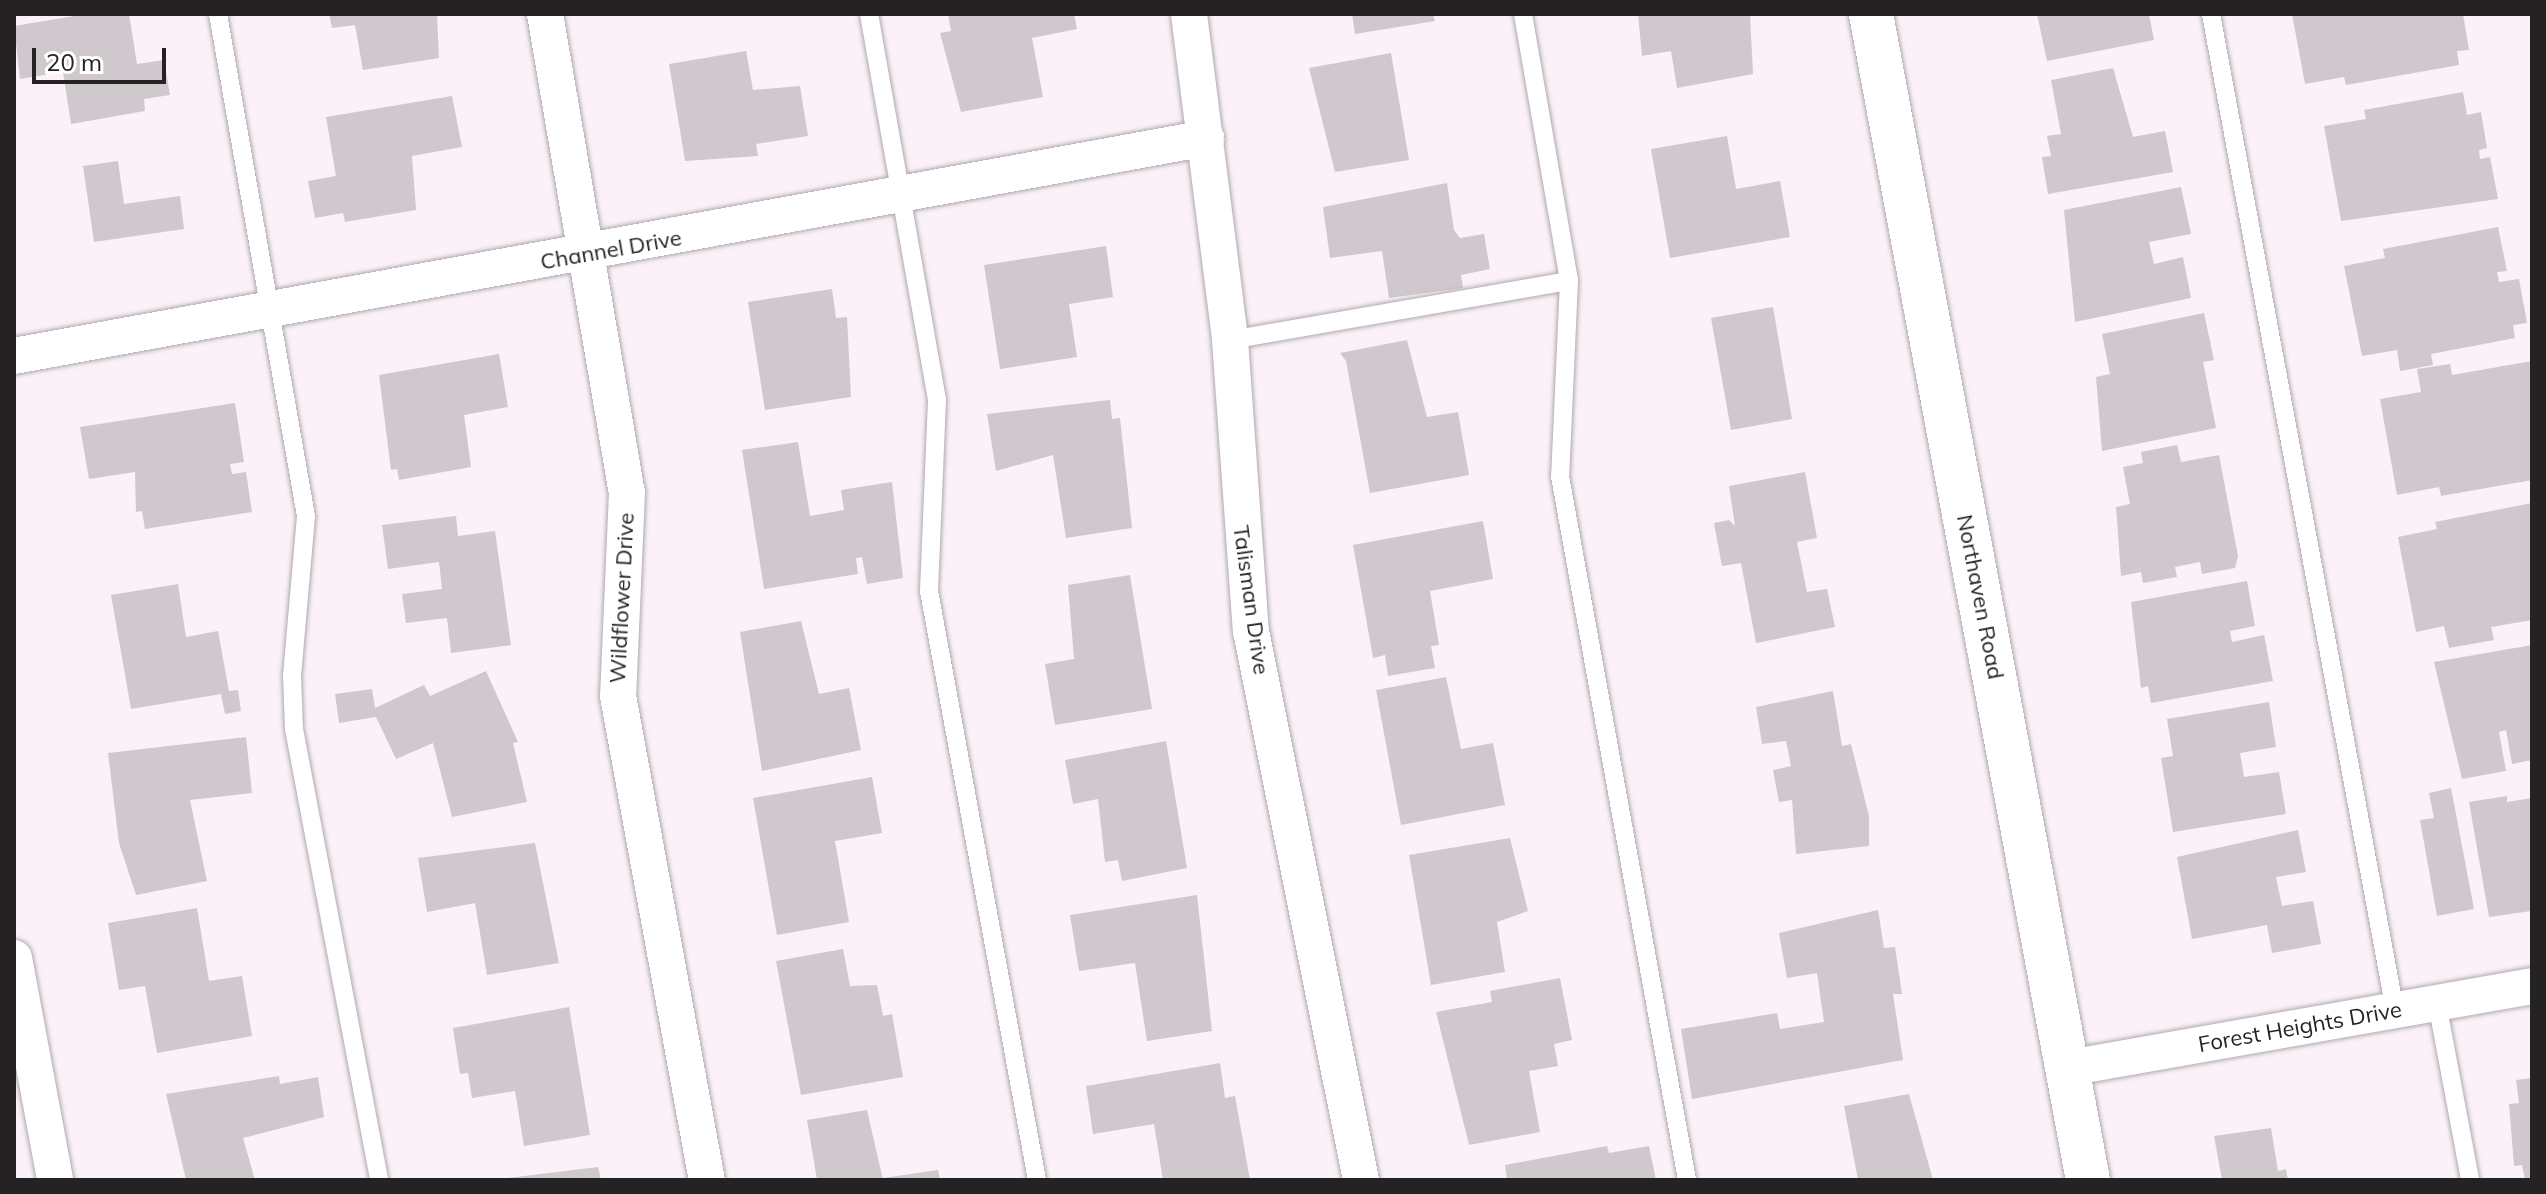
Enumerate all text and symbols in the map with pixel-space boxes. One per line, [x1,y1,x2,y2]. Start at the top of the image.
scale bar [36,32,170,82]
text: 20 m [46,47,102,77]
street label: Channel Drive [538,225,684,275]
street label: Wildflower Drive [604,512,640,684]
street label: Northaven Road [1951,512,2009,682]
street label: Talisman Drive [1227,524,1275,676]
street label: Forest Heights Drive [2196,996,2404,1058]

